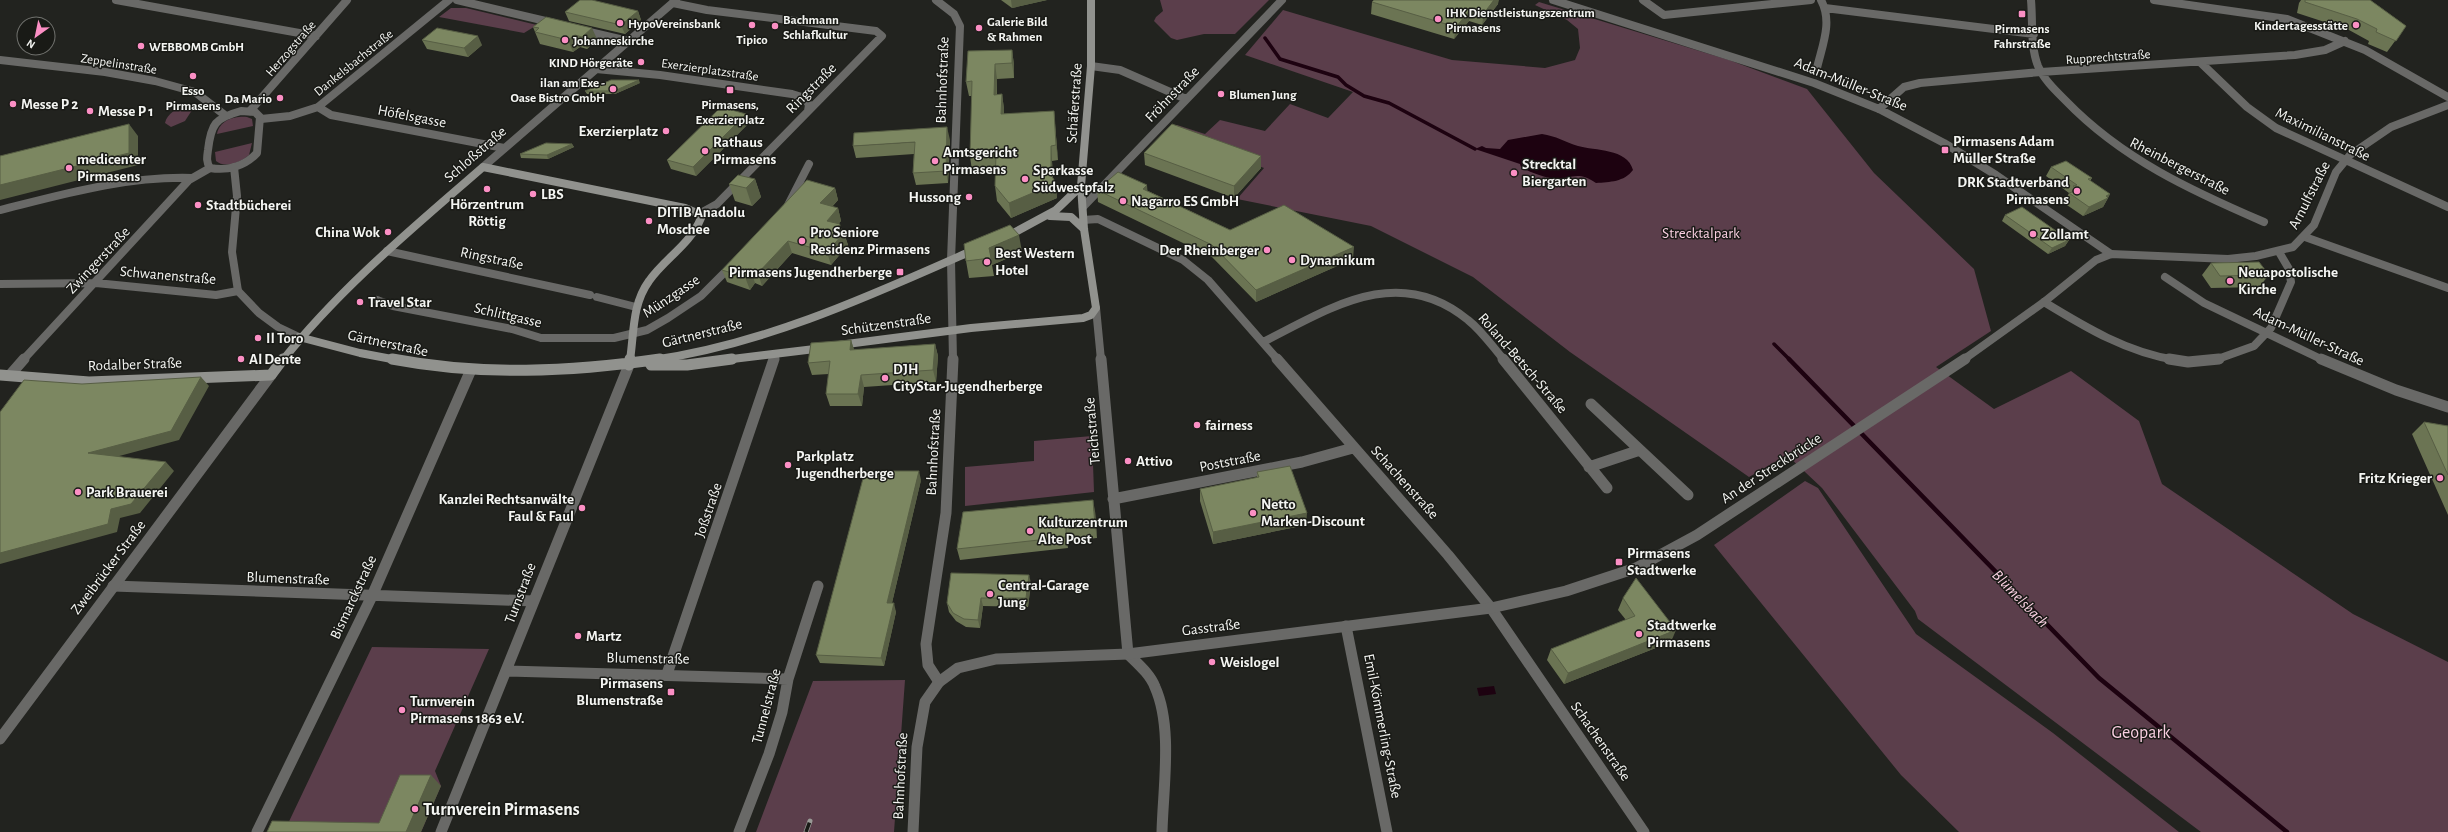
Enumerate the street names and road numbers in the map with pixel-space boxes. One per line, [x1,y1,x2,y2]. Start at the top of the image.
street label: Herzogstraße [264,19,319,79]
street label: Dankelsbachstraße [312,27,396,99]
street label: Bahnhofstraße [933,36,952,124]
street label: Rupprechtstraße [2065,48,2151,67]
street label: Zeppelinstraße [80,52,158,77]
street label: Adam-Müller-Straße [1792,55,1909,114]
street label: Exerzierplatzstraße [660,57,759,84]
street label: Ringstraße [783,60,839,116]
street label: Schäferstraße [1064,62,1085,144]
street label: Fröhnstraße [1142,64,1202,125]
street label: Höfelsgasse [376,102,448,131]
street label: Maximilianstraße [2273,105,2373,164]
street label: Schloßstraße [441,123,509,185]
street label: Rheinbergerstraße [2127,135,2232,198]
street label: Arnulfstraße [2286,159,2333,232]
street label: Zwingerstraße [64,224,133,297]
street label: Ringstraße [459,244,525,273]
street label: Schwanenstraße [119,264,217,287]
street label: Münzgasse [640,272,702,321]
street label: Schlittgasse [473,300,543,331]
street label: Adam-Müller-Straße [2251,304,2367,369]
street label: Roland-Betsch-Straße [1475,310,1570,416]
street label: Schützenstraße [840,311,932,338]
street label: Gärtnerstraße [661,316,744,351]
street label: Gärtnerstraße [346,328,430,359]
street label: Rodalber Straße [88,355,182,374]
street label: Teichstraße [1082,397,1103,465]
street label: Bahnhofstraße [924,408,943,496]
street label: An der Streckbrücke [1718,430,1824,506]
street label: Schachenstraße [1368,443,1441,522]
street label: Poststraße [1198,448,1262,475]
street label: Joßstraße [692,481,725,540]
street label: Zweibrücker Straße [68,517,149,617]
street label: Bismarckstraße [327,553,379,641]
street label: Turnstraße [502,561,539,626]
street label: Blumenstraße [246,570,330,587]
street label: Gasstraße [1181,616,1241,639]
street label: Blumenstraße [606,650,690,667]
street label: Emil-Kömmerling-Straße [1361,653,1404,800]
street label: Tunnelstraße [749,667,784,745]
street label: Schachenstraße [1568,699,1633,784]
street label: Bahnhofstraße [891,732,910,820]

